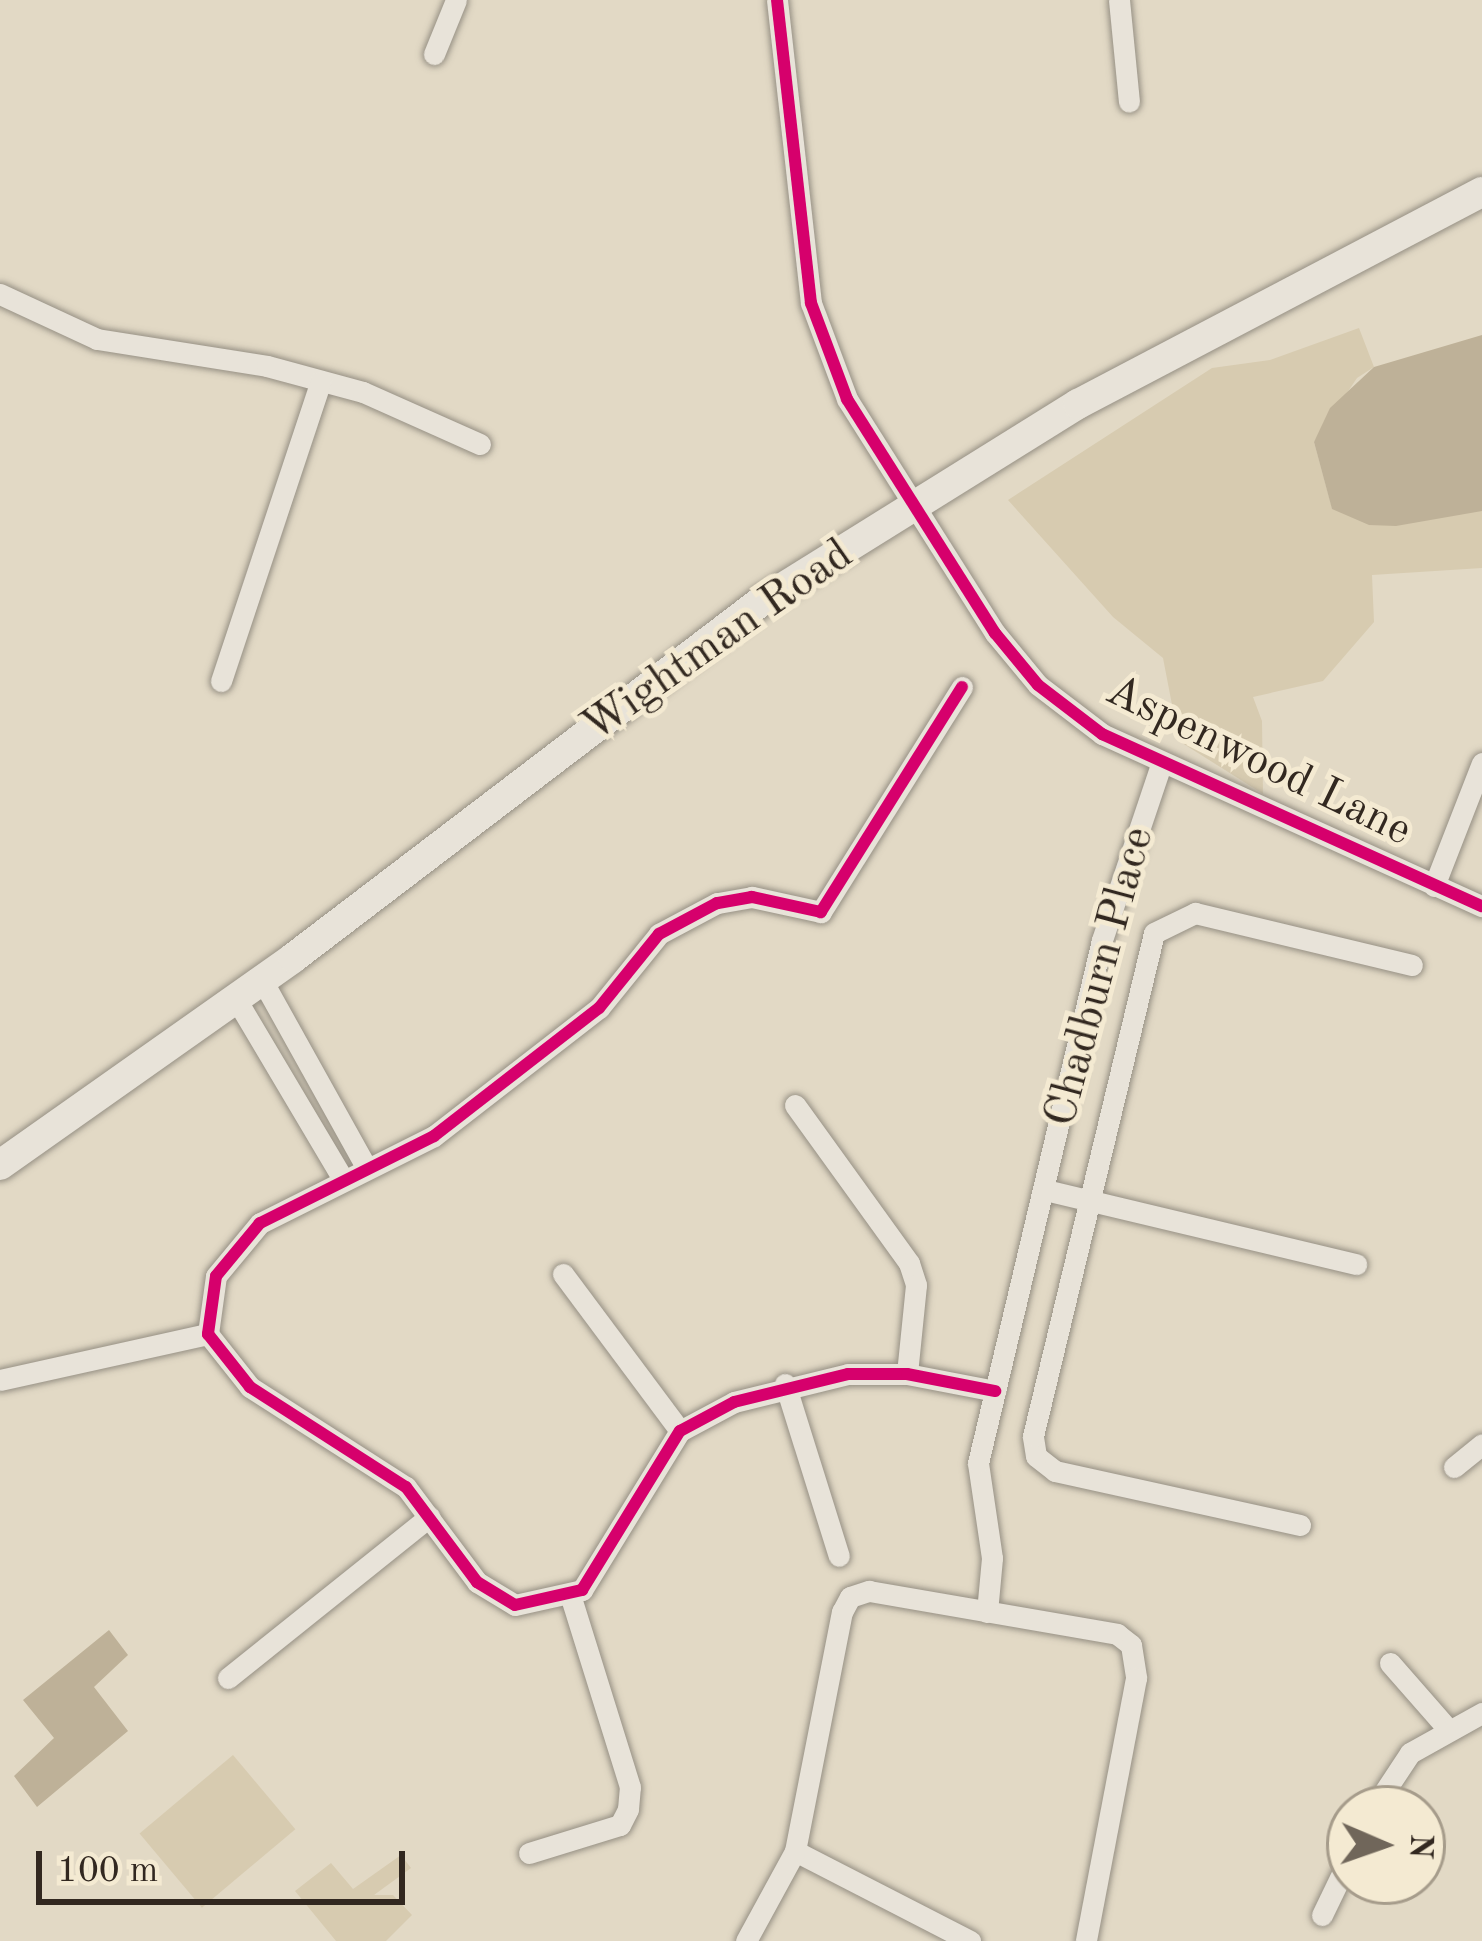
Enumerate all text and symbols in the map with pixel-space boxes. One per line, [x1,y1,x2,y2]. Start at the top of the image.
street label: Wightman Road [572,529,864,755]
street label: Aspenwood Lane [1096,665,1420,859]
street label: Chadburn Place [1035,821,1167,1133]
north arrow [1326,1785,1446,1905]
scale bar [42,1827,411,1901]
text: N [1403,1833,1436,1859]
text: 100 m [57,1854,158,1890]

